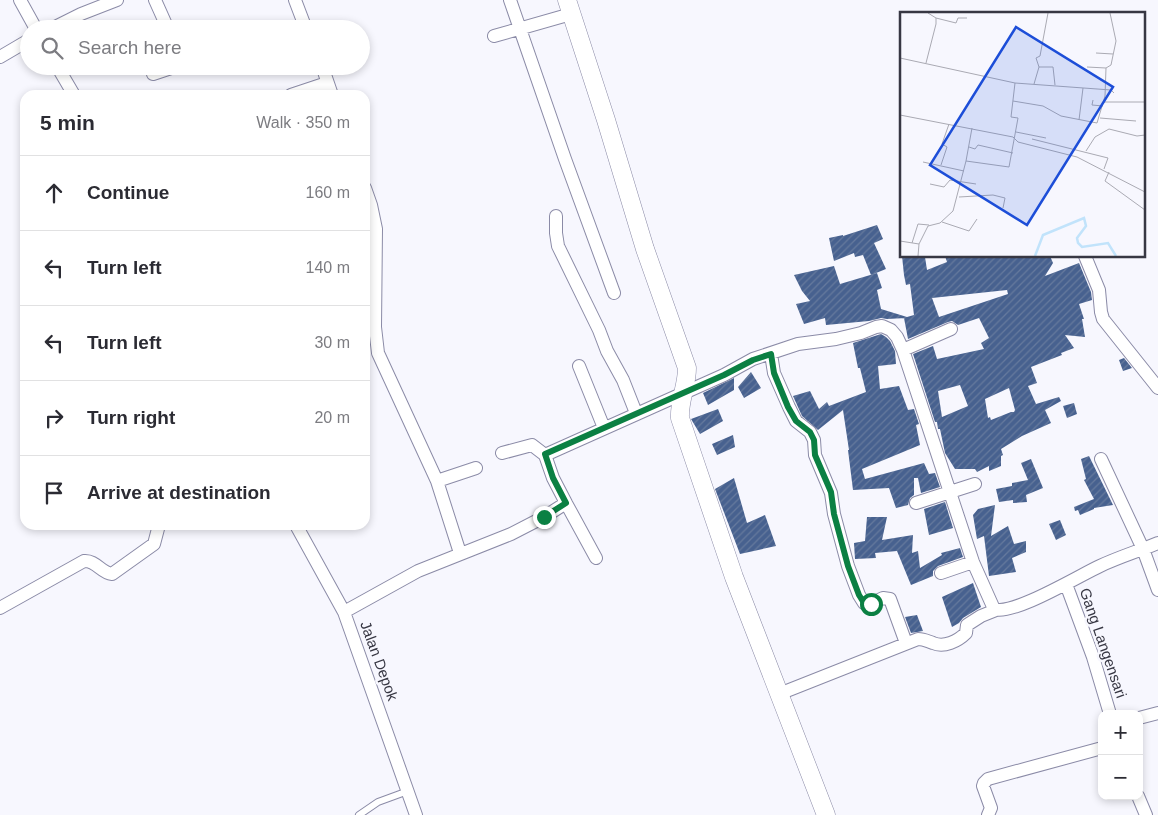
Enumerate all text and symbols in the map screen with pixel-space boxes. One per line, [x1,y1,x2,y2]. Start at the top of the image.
inset map [900,12,1146,258]
search box [20,20,370,75]
icon: search [38,34,66,62]
text: Search here [78,37,182,58]
text: 5 min [40,111,95,134]
text: Walk · 350 m [256,114,350,131]
icon: ahead [40,179,68,207]
text: Continue [87,182,169,203]
text: 160 m [306,184,350,201]
icon: left [40,254,68,282]
text: Turn left [87,257,162,278]
text: 140 m [306,259,350,276]
icon: left [40,329,68,357]
text: Turn left [87,332,162,353]
text: 30 m [314,334,350,351]
icon: right [40,404,68,432]
text: Turn right [87,407,175,428]
text: 20 m [314,409,350,426]
icon: arrive [40,479,68,507]
text: Arrive at destination [87,482,271,503]
route end [533,506,556,529]
street label: Gang Langensari [1077,586,1130,700]
route start [860,593,883,616]
street label: Jalan Depok [357,619,402,703]
map controls [1098,710,1143,800]
button: + [1098,710,1143,755]
button: − [1098,755,1143,800]

